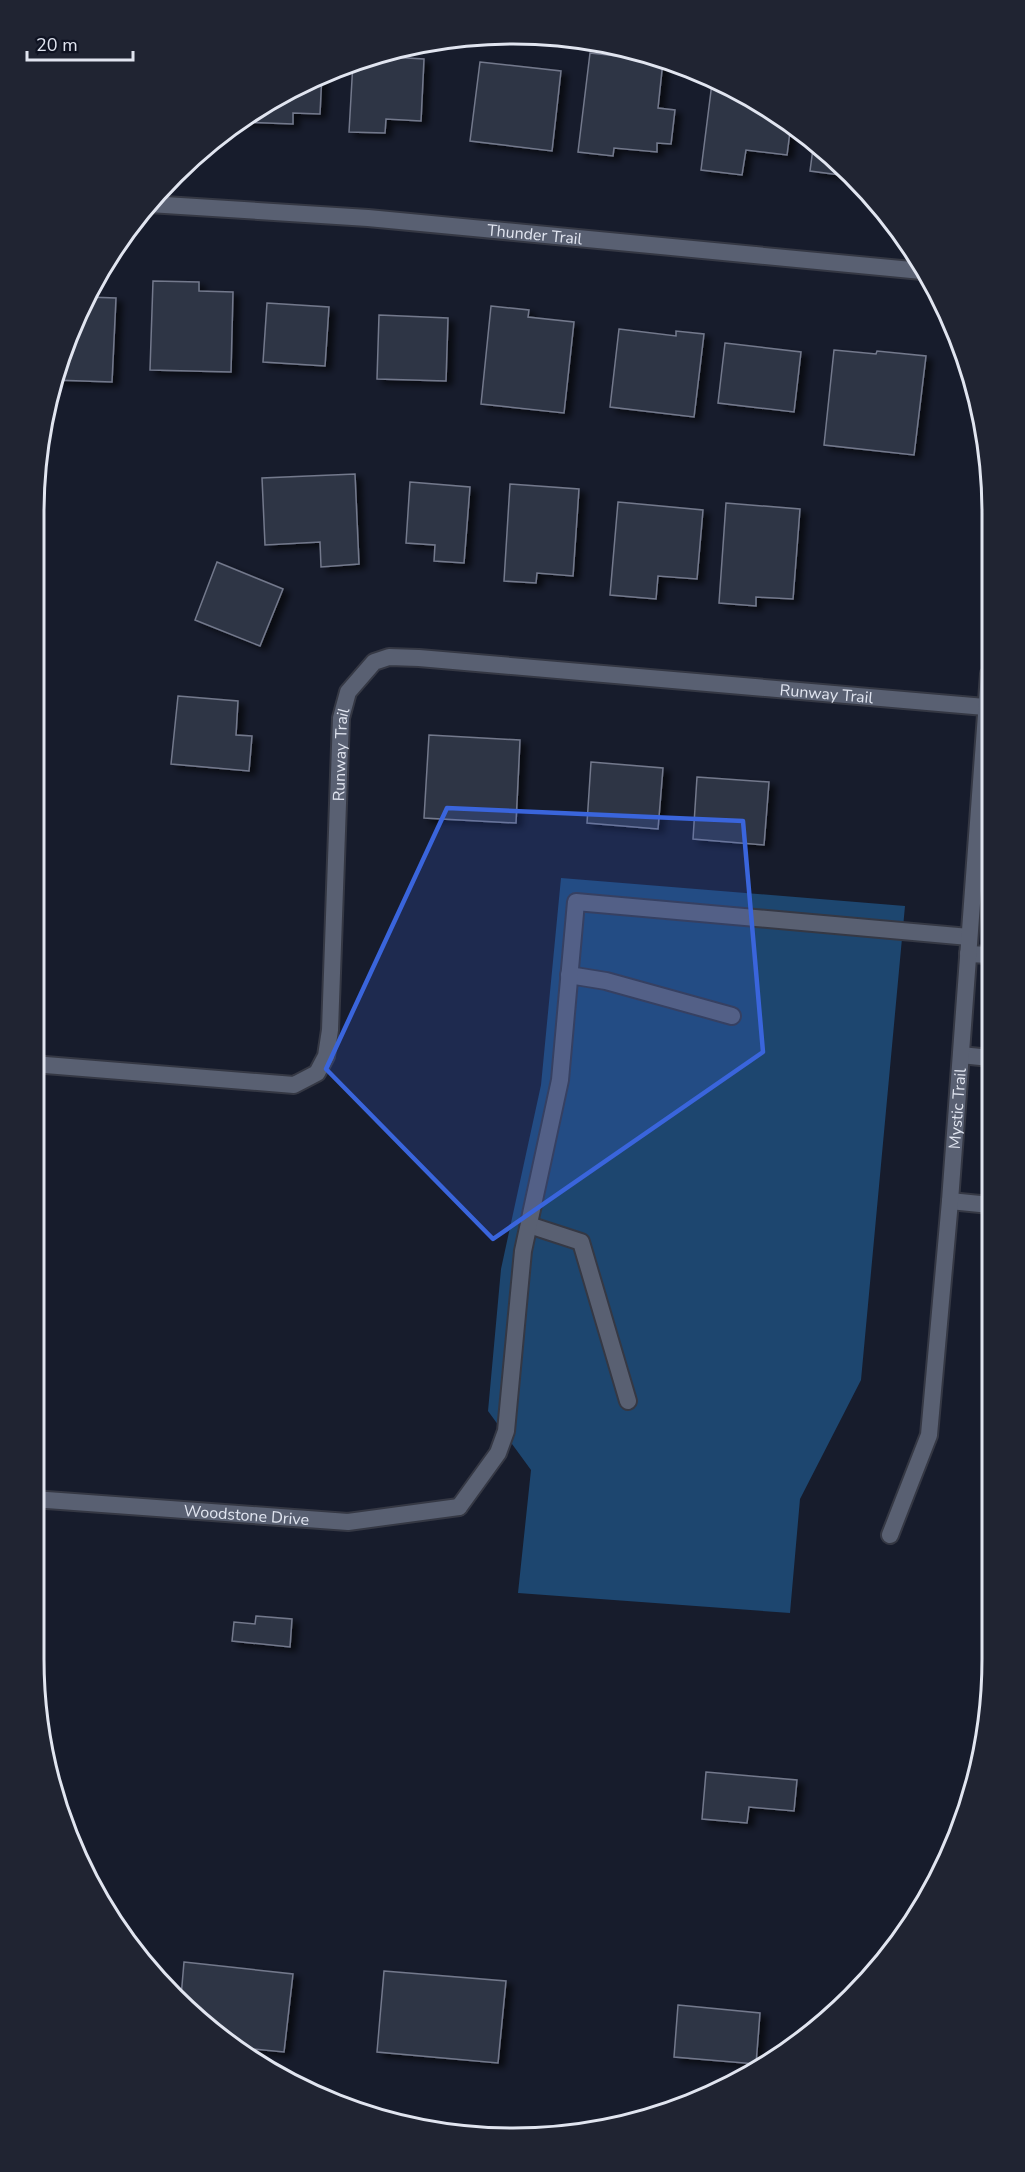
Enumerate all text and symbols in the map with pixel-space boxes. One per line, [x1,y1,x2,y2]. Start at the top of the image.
scale bar [27,24,134,62]
text: 20 m [36,33,78,57]
street label: Thunder Trail [486,219,584,250]
street label: Runway Trail [779,679,874,709]
street label: Runway Trail [328,705,355,802]
street label: Mystic Trail [944,1067,972,1150]
street label: Woodstone Drive [183,1500,310,1531]

